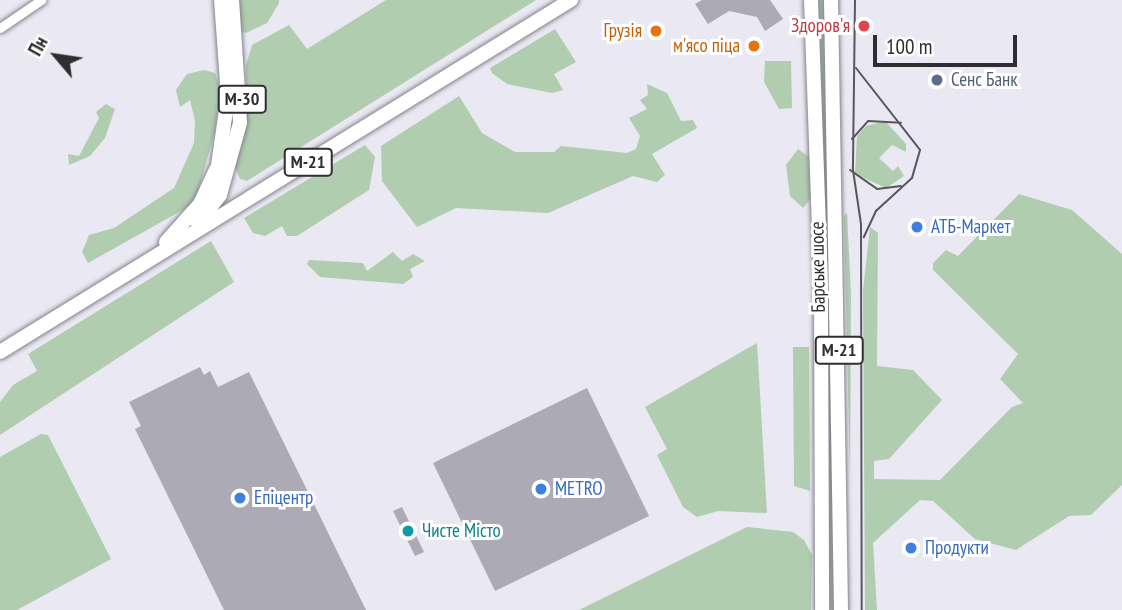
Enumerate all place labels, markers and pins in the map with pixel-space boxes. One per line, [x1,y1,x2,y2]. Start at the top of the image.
place label: Здоров'я [791,15,850,37]
marker: Здоров'я [856,18,872,34]
place label: Грузія [604,20,642,42]
marker: Грузія [648,23,664,39]
place label: м'ясо піца [673,35,740,57]
marker: м'ясо піца [746,38,762,54]
place label: Сенс Банк [951,69,1018,91]
marker: Сенс Банк [929,72,945,88]
place label: АТБ-Маркет [931,216,1011,238]
marker: АТБ-Маркет [909,219,925,235]
place label: METRO [555,478,603,500]
marker: METRO [533,481,549,497]
place label: Епіцентр [254,487,313,509]
marker: Епіцентр [232,490,248,506]
place label: Чисте Місто [422,520,501,542]
marker: Чисте Місто [400,523,416,539]
place label: Продукти [925,537,989,559]
marker: Продукти [903,540,919,556]

